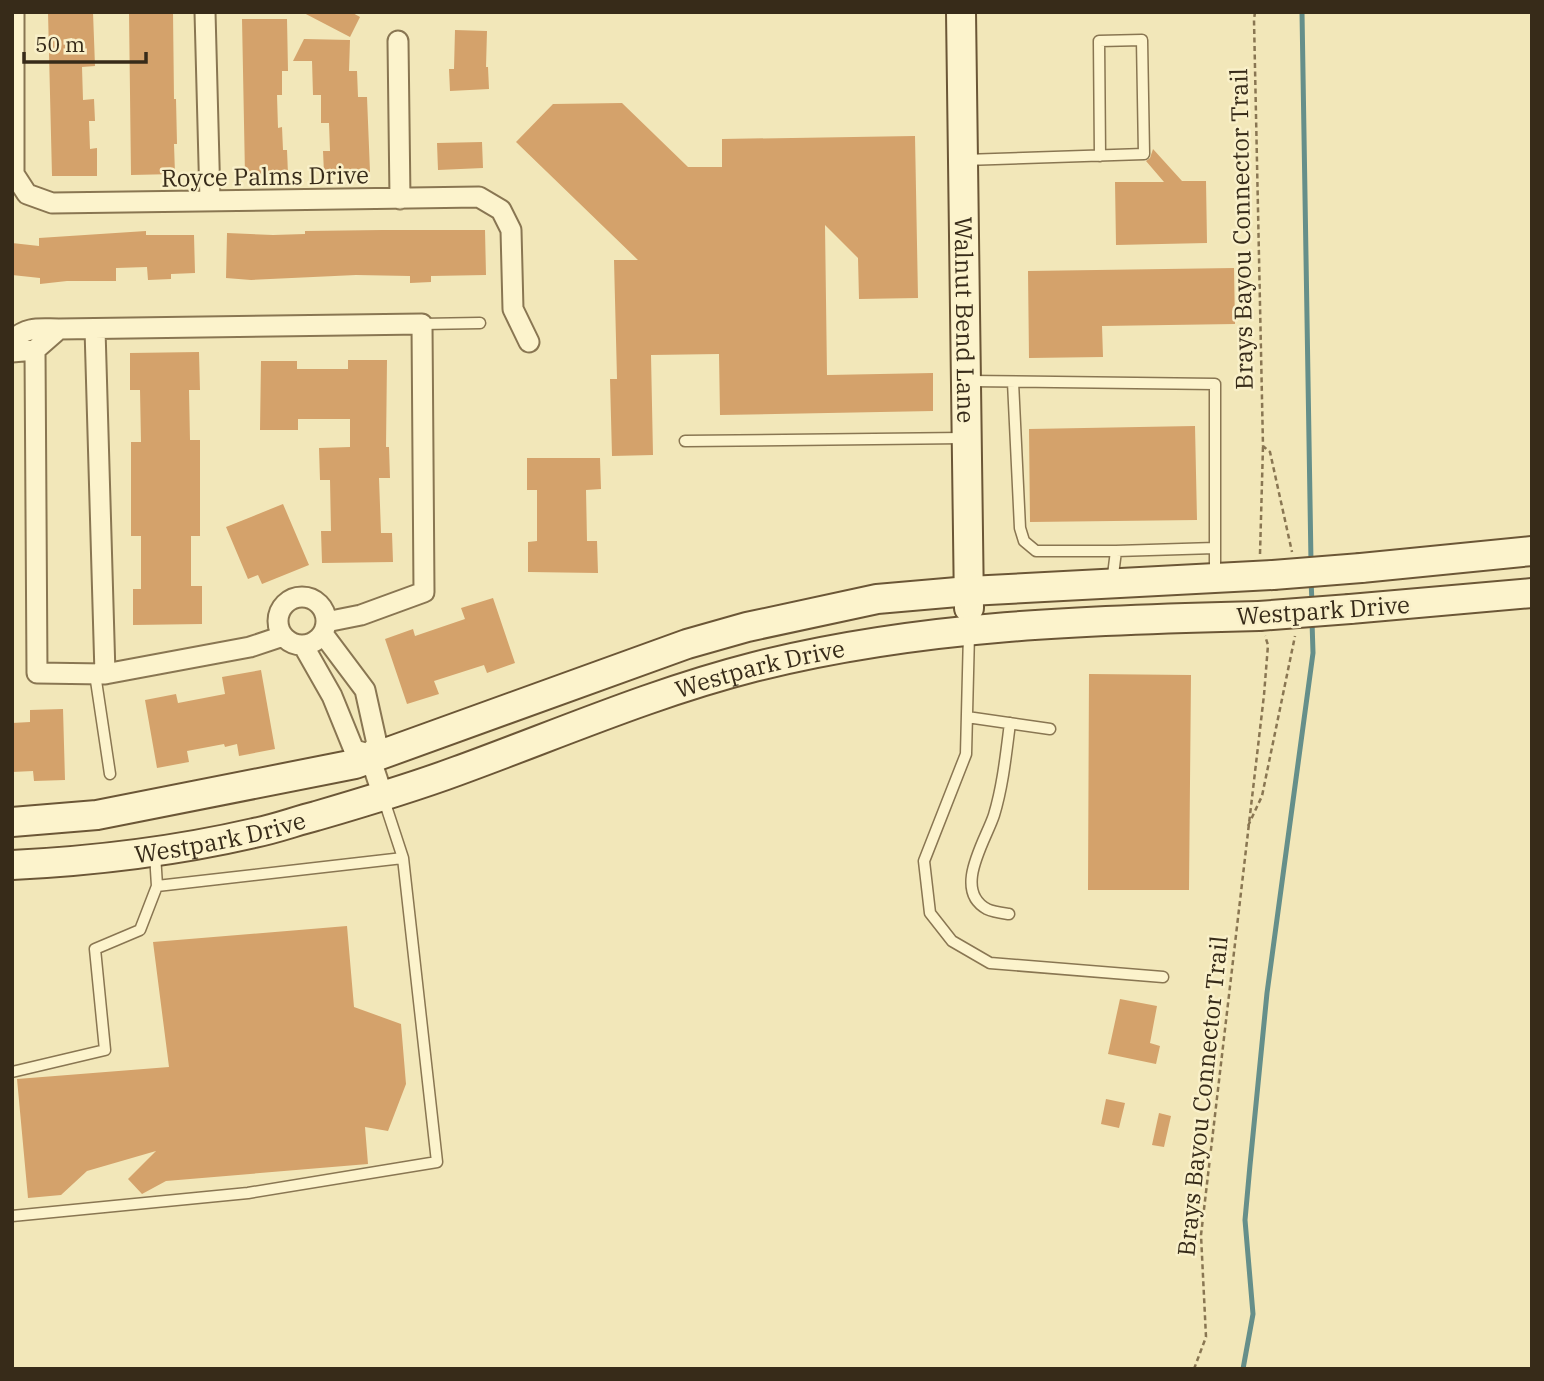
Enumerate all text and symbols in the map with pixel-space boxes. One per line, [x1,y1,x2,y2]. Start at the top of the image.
scale bar [24,21,147,65]
text: 50 m [35,30,85,58]
street label: Brays Bayou Connector Trail [1222,68,1260,390]
street label: Royce Palms Drive [161,158,369,194]
street label: Walnut Bend Lane [948,217,983,423]
street label: Westpark Drive [1235,588,1411,632]
street label: Westpark Drive [671,632,847,705]
street label: Westpark Drive [132,804,309,870]
street label: Brays Bayou Connector Trail [1169,934,1235,1258]

